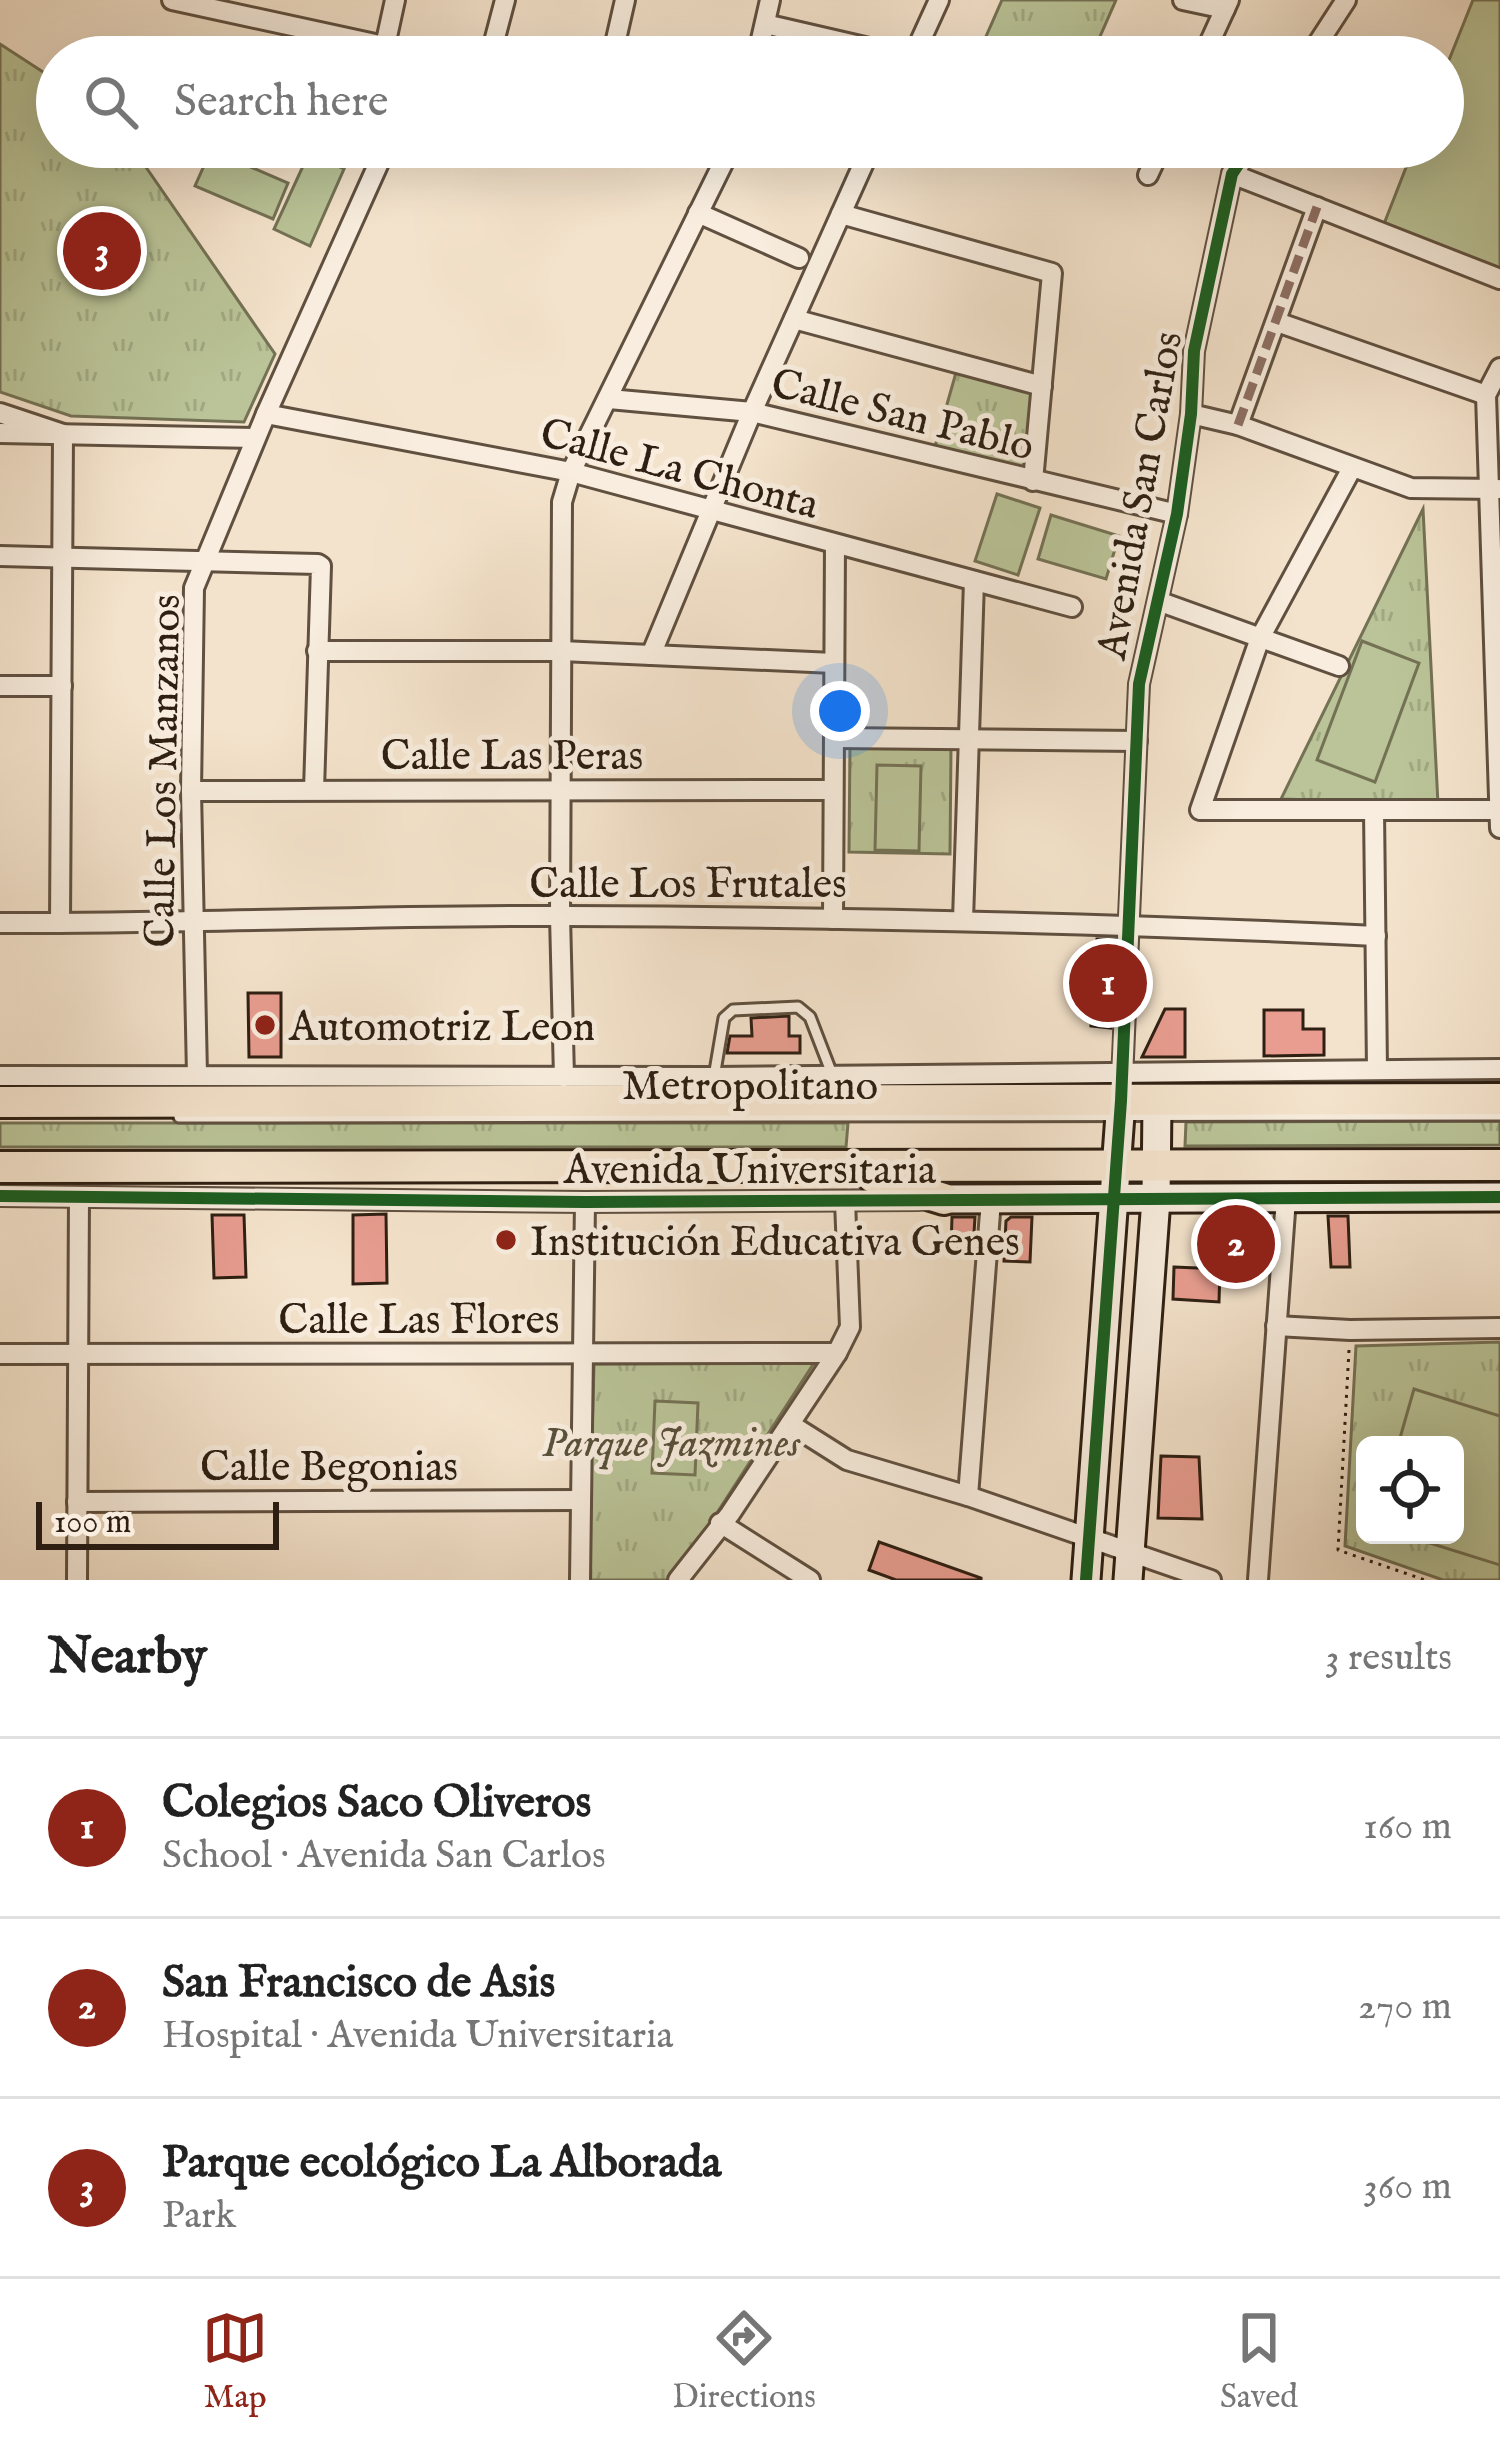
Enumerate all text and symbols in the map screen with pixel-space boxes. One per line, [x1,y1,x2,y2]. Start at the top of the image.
search box [36,36,1464,168]
icon: search [78,69,144,135]
text: Search here [174,74,388,131]
pin: 3 [63,206,141,296]
street label: Avenida San Carlos [1086,328,1196,665]
street label: Calle San Pablo [765,358,1039,475]
street label: Calle La Chonta [534,408,825,533]
street label: Calle Los Manzanos [135,594,194,948]
your location [810,681,870,741]
street label: Calle Las Peras [381,731,643,784]
street label: Calle Los Frutales [529,859,847,912]
pin: 1 [1069,938,1147,1028]
place label: Automotriz Leon [288,1002,595,1055]
marker: Automotriz Leon [252,1012,278,1038]
street label: Metropolitano [622,1061,878,1114]
street label: Avenida Universitaria [563,1145,937,1198]
pin: 2 [1197,1199,1275,1289]
place label: Institución Educativa Genes [530,1217,1020,1270]
marker: Institución Educativa Genes [493,1227,519,1253]
street label: Calle Las Flores [278,1295,560,1348]
park label: Parque Jazmines [542,1418,801,1471]
map controls [1356,1436,1464,1544]
button: locate [1356,1436,1464,1544]
street label: Calle Begonias [200,1442,458,1495]
scale bar [36,1496,279,1549]
text: 100 m [54,1502,131,1544]
text: Nearby [48,1626,207,1691]
text: 3 results [1325,1634,1452,1683]
text: Colegios Saco Oliveros [162,1775,591,1832]
text: 1 [80,1803,94,1852]
text: 160 m [1363,1803,1452,1852]
text: School · Avenida San Carlos [162,1832,606,1881]
text: San Francisco de Asis [162,1955,555,2012]
text: 2 [78,1983,96,2032]
text: 270 m [1358,1983,1452,2032]
text: Hospital · Avenida Universitaria [162,2012,673,2061]
text: Parque ecológico La Alborada [162,2135,721,2192]
text: 3 [80,2163,94,2212]
text: 360 m [1363,2163,1452,2212]
text: Park [162,2192,236,2241]
tab: Map [202,2305,268,2419]
tab: Directions [672,2305,816,2419]
tab: Saved [1220,2305,1298,2419]

